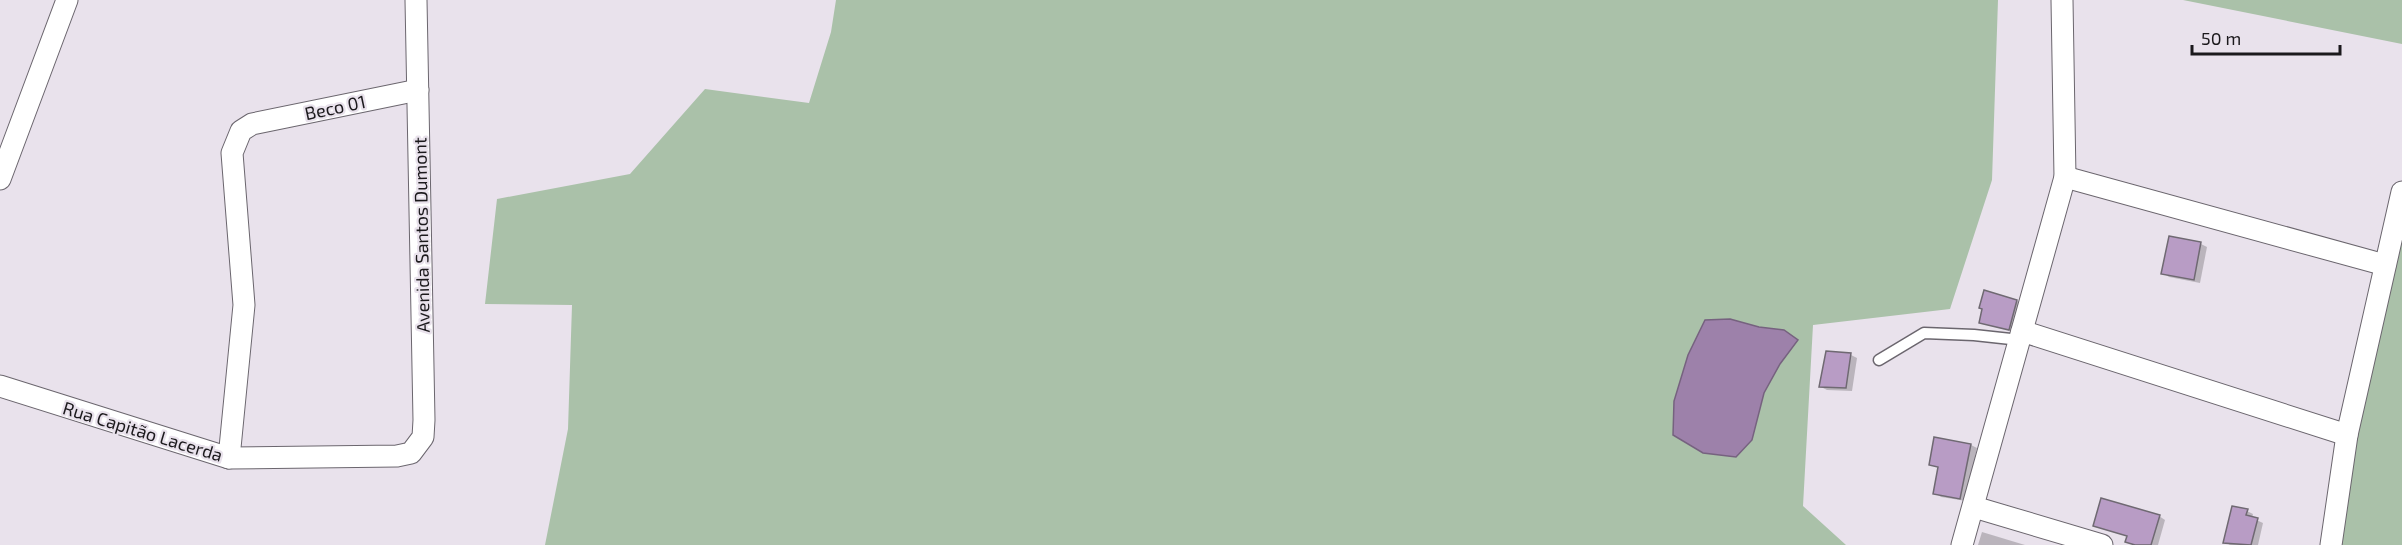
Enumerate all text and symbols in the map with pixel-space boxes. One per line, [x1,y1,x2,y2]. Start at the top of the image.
scale bar [2192,18,2340,56]
text: 50 m [2201,27,2241,49]
street label: Beco 01 [303,90,367,124]
street label: Avenida Santos Dumont [408,137,434,333]
street label: Rua Capitão Lacerda [60,396,226,466]

